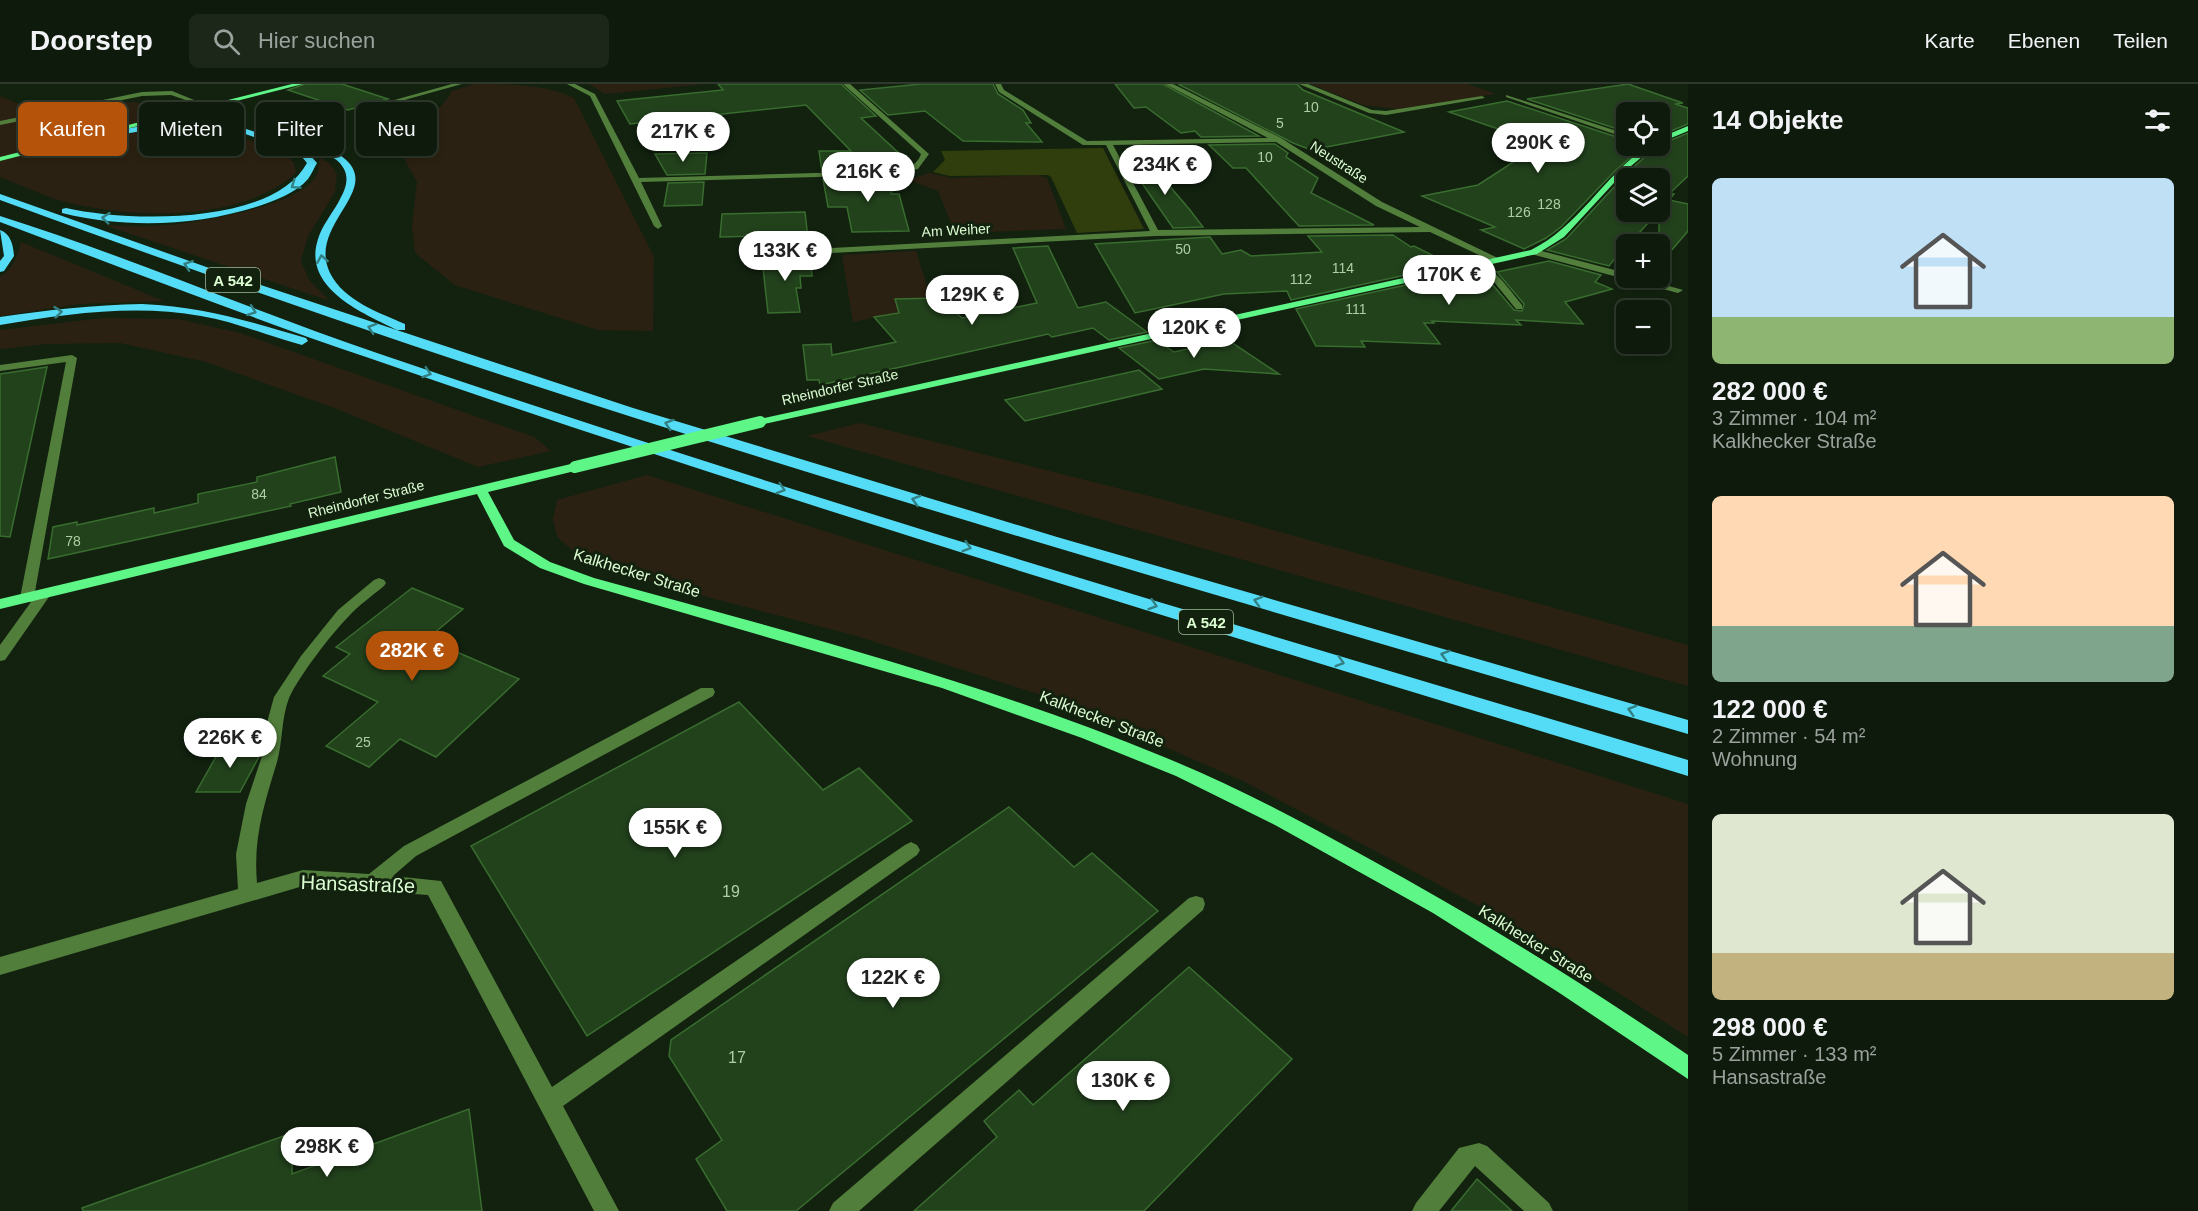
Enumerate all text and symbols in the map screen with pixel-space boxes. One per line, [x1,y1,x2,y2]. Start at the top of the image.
search box [189,14,609,68]
text: Doorstep [30,25,153,56]
icon: search [210,25,243,58]
text: Hier suchen [258,28,375,53]
text: Karte [1925,29,1975,52]
text: Ebenen [2008,29,2080,52]
text: Teilen [2113,29,2168,52]
house number: 10 [1303,99,1319,115]
chip: Kaufen [18,102,127,156]
chip: Mieten [139,102,244,156]
chip: Filter [256,102,344,156]
chip: Neu [356,102,437,156]
map controls [1616,102,1670,354]
button: locate [1616,102,1670,156]
icon: filters [2141,104,2174,137]
text: 14 Objekte [1712,105,1844,135]
pin: 217K € [634,112,732,163]
house number: 5 [1276,115,1284,131]
text: 217K € [651,120,715,142]
pin: 290K € [1489,123,1587,174]
text: 290K € [1506,131,1570,153]
street label: Neustraße [1307,137,1371,187]
pin: 234K € [1116,145,1214,196]
house number: 10 [1257,149,1273,165]
pin: 216K € [819,152,917,203]
text: 234K € [1133,153,1197,175]
text: 216K € [836,160,900,182]
button: layers [1616,168,1670,222]
one-way arrow [290,178,301,189]
house number: 128 [1537,196,1561,212]
house number: 126 [1507,204,1531,220]
one-way arrow [102,212,111,225]
icon: home [1889,217,1997,325]
street label: Am Weiher [921,220,991,240]
pin: 133K € [736,231,834,282]
button: + [1616,234,1670,288]
text: 133K € [753,239,817,261]
house number: 50 [1175,241,1191,257]
one-way arrow [316,254,328,263]
pin: 170K € [1400,255,1498,306]
one-way arrow [183,259,193,272]
house number: 114 [1332,260,1354,276]
text: 170K € [1417,263,1481,285]
road number: A 542 [206,268,260,292]
house number: 112 [1290,271,1312,287]
pin: 129K € [923,275,1021,326]
text: 129K € [940,283,1004,305]
button: − [1616,300,1670,354]
house number: 111 [1345,301,1367,317]
one-way arrow [246,304,257,317]
one-way arrow [53,307,62,319]
pin: 120K € [1145,308,1243,359]
text: 120K € [1162,316,1226,338]
one-way arrow [367,323,378,335]
one-way arrow [421,365,432,378]
street label: Rheindorfer Straße [780,366,900,408]
text: 282 000 € [1712,376,1828,406]
text: 3 Zimmer · 104 m² [1712,407,1876,429]
one-way arrow [664,419,675,431]
text: Kalkhecker Straße [1712,430,1877,452]
street label: Rheindorfer Straße [306,477,426,521]
one-way arrow [775,482,786,494]
house number: 84 [251,486,267,502]
one-way arrow [911,495,921,507]
house number: 78 [65,533,81,549]
icon: home [1889,535,1997,643]
one-way arrow [961,540,972,552]
street label: Kalkhecker Straße [572,546,703,600]
one-way arrow [1253,595,1263,608]
one-way arrow [1147,598,1158,610]
road number: A 542 [1179,610,1233,634]
pin: 282K € [363,631,461,682]
text: 282K € [380,639,444,661]
one-way arrow [1440,650,1451,662]
one-way arrow [1334,655,1345,667]
street label: Kalkhecker Straße [1038,687,1167,751]
text: 122 000 € [1712,694,1828,724]
one-way arrow [1627,705,1638,717]
pin: 226K € [181,718,279,769]
text: 2 Zimmer · 54 m² [1712,725,1865,747]
text: 226K € [198,726,262,748]
house number: 25 [355,734,371,750]
text: Wohnung [1712,748,1797,770]
pin: 155K € [626,808,724,859]
text: 155K € [643,816,707,838]
icon: home [1889,853,1997,961]
street label: Hansastraße [300,871,416,897]
house number: 19 [722,883,740,900]
street label: Kalkhecker Straße [1476,902,1596,986]
pin: 122K € [844,958,942,1009]
text: 122K € [861,966,925,988]
text: 298 000 € [1712,1012,1828,1042]
text: 5 Zimmer · 133 m² [1712,1043,1876,1065]
house number: 17 [728,1049,746,1066]
pin: 130K € [1074,1061,1172,1112]
text: Hansastraße [1712,1066,1827,1088]
text: 130K € [1091,1069,1155,1091]
pin: 298K € [278,1127,376,1178]
text: 298K € [295,1135,359,1157]

